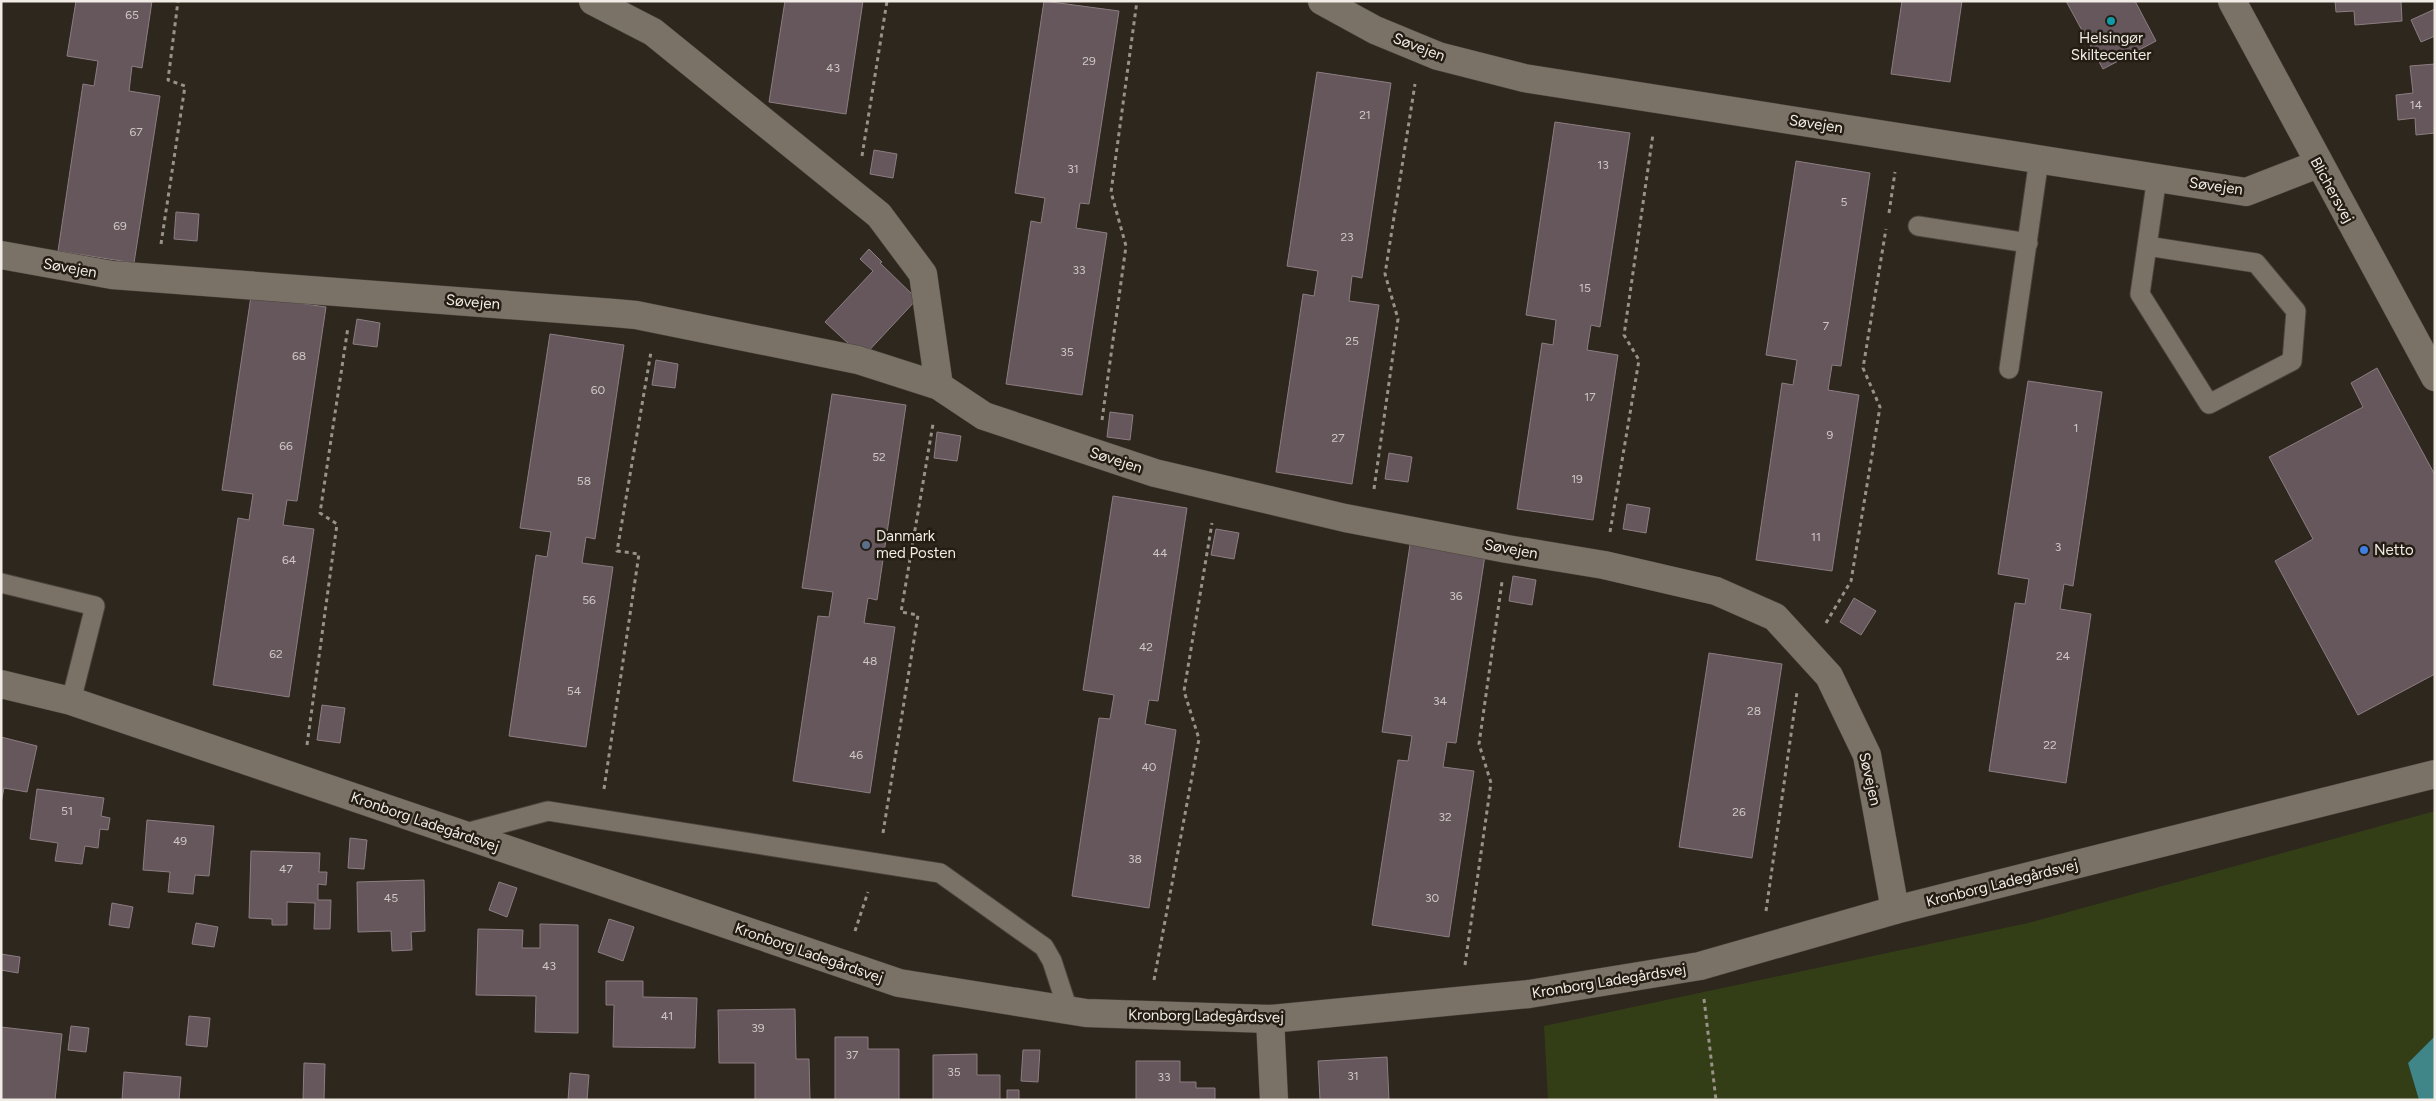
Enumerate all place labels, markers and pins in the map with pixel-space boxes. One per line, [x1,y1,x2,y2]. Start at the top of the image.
marker: Helsingør Skiltecenter [2105,15,2117,27]
place label: Helsingør Skiltecenter [2071,29,2151,64]
place label: Danmark med Posten [876,527,956,562]
marker: Danmark med Posten [860,539,872,551]
place label: Netto [2374,541,2414,559]
marker: Netto [2358,544,2370,556]

